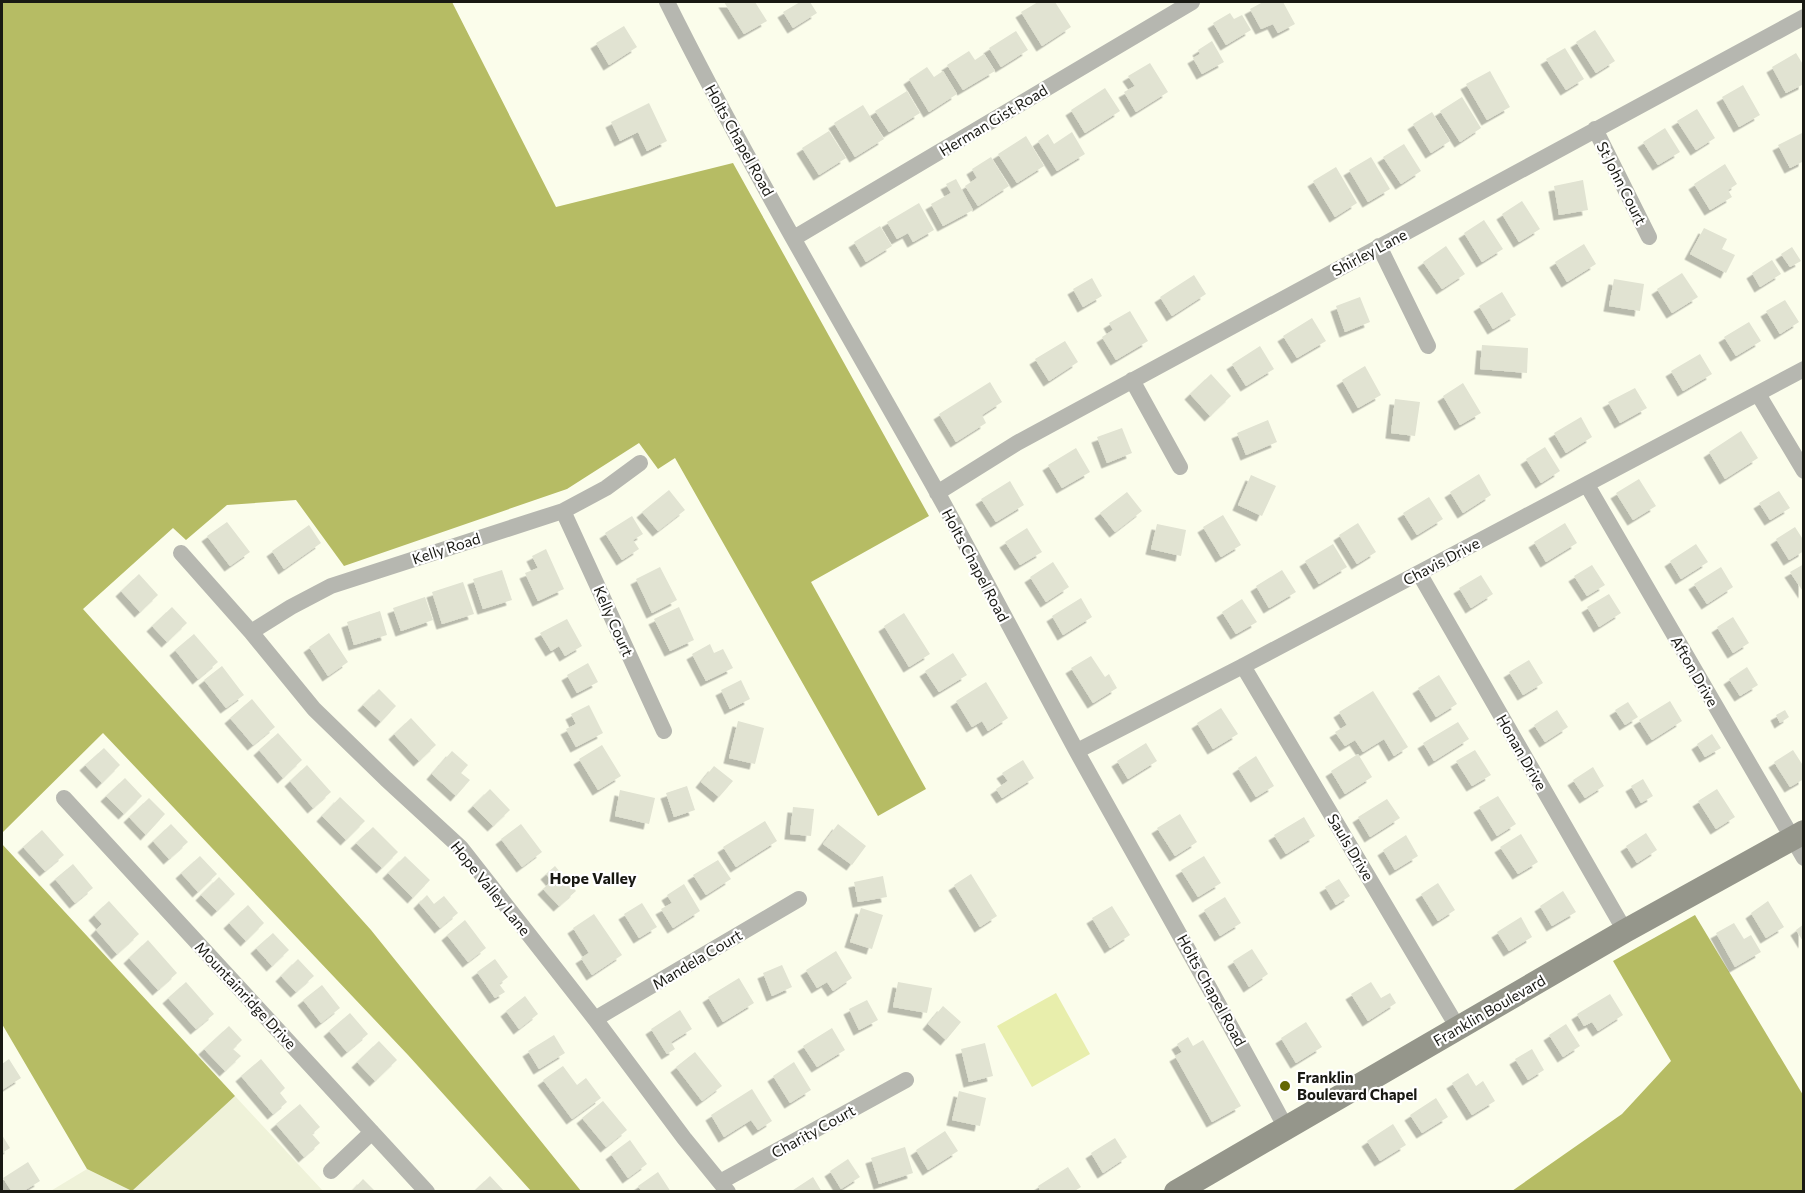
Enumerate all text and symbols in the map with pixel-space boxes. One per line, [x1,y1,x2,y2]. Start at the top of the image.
street label: Holts Chapel Road [702,81,778,199]
street label: Herman Gist Road [936,81,1050,159]
street label: St John Court [1593,138,1651,228]
street label: Shirley Lane [1328,225,1410,279]
street label: Holts Chapel Road [939,506,1013,624]
street label: Kelly Road [410,529,482,567]
street label: Chavis Drive [1400,533,1482,589]
street label: Kelly Court [590,583,638,659]
street label: Afton Drive [1668,632,1723,710]
street label: Honan Drive [1493,711,1551,793]
street label: Sauls Drive [1324,810,1378,884]
street label: Hope Valley Lane [447,837,535,939]
district label: Hope Valley [549,868,637,887]
street label: Mandela Court [649,925,745,993]
street label: Holts Chapel Road [1174,931,1250,1049]
street label: Mountainridge Drive [192,938,300,1052]
street label: Franklin Boulevard [1430,971,1548,1049]
place label: Franklin Boulevard Chapel [1297,1068,1417,1103]
marker: Franklin Boulevard Chapel [1278,1079,1292,1093]
street label: Charity Court [768,1101,858,1161]

